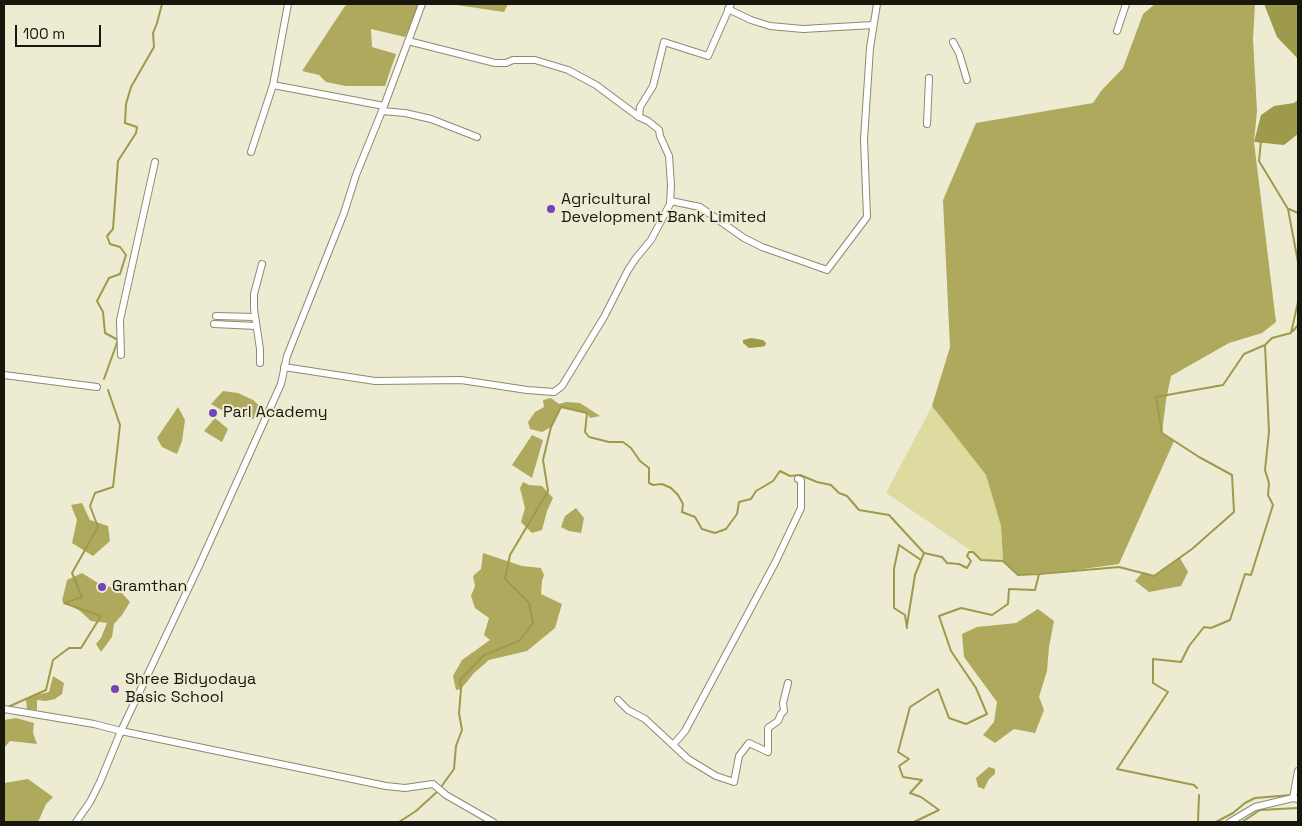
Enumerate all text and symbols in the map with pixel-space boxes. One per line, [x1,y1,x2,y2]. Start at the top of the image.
scale bar [18,15,104,47]
text: 100 m [23,24,65,43]
place label: Agricultural Development Bank Limited [561,190,766,228]
marker: Agricultural Development Bank Limited [545,203,557,215]
place label: Parl Academy [223,403,328,423]
marker: Parl Academy [207,407,219,419]
place label: Gramthan [112,577,187,597]
marker: Gramthan [96,581,108,593]
place label: Shree Bidyodaya Basic School [125,670,256,708]
marker: Shree Bidyodaya Basic School [109,683,121,695]

